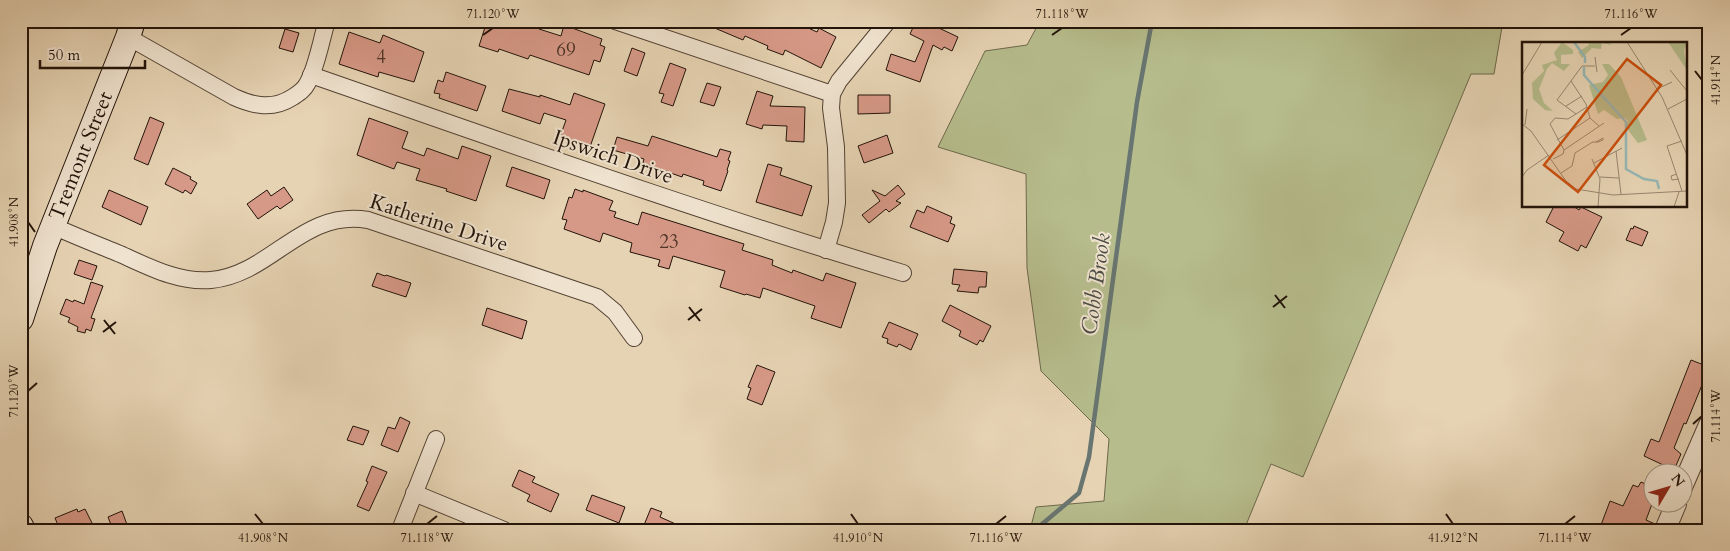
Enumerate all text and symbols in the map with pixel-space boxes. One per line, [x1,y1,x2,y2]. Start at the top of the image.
text: 71.120°W [466,6,520,22]
text: 71.118°W [1035,6,1089,22]
text: 71.116°W [1604,6,1658,22]
house number: 69 [556,37,576,63]
scale bar [40,38,145,70]
inset map [1522,42,1688,208]
house number: 4 [376,44,386,70]
text: 50 m [48,45,80,65]
text: 41.914°N [1708,54,1724,105]
street label: Tremont Street [42,87,120,225]
street label: Ipswich Drive [549,123,677,191]
street label: Katherine Drive [366,187,512,259]
text: 41.908°N [6,196,22,247]
house number: 23 [659,229,679,255]
water label: Cobb Brook [1074,231,1118,337]
text: 71.120°W [6,364,22,418]
text: 71.114°W [1708,389,1724,443]
north arrow [1642,464,1692,514]
text: N [1667,470,1689,491]
text: 41.908°N [238,530,289,546]
text: 71.118°W [400,530,454,546]
text: 41.910°N [833,530,884,546]
text: 71.116°W [969,530,1023,546]
text: 41.912°N [1428,530,1479,546]
text: 71.114°W [1538,530,1592,546]

